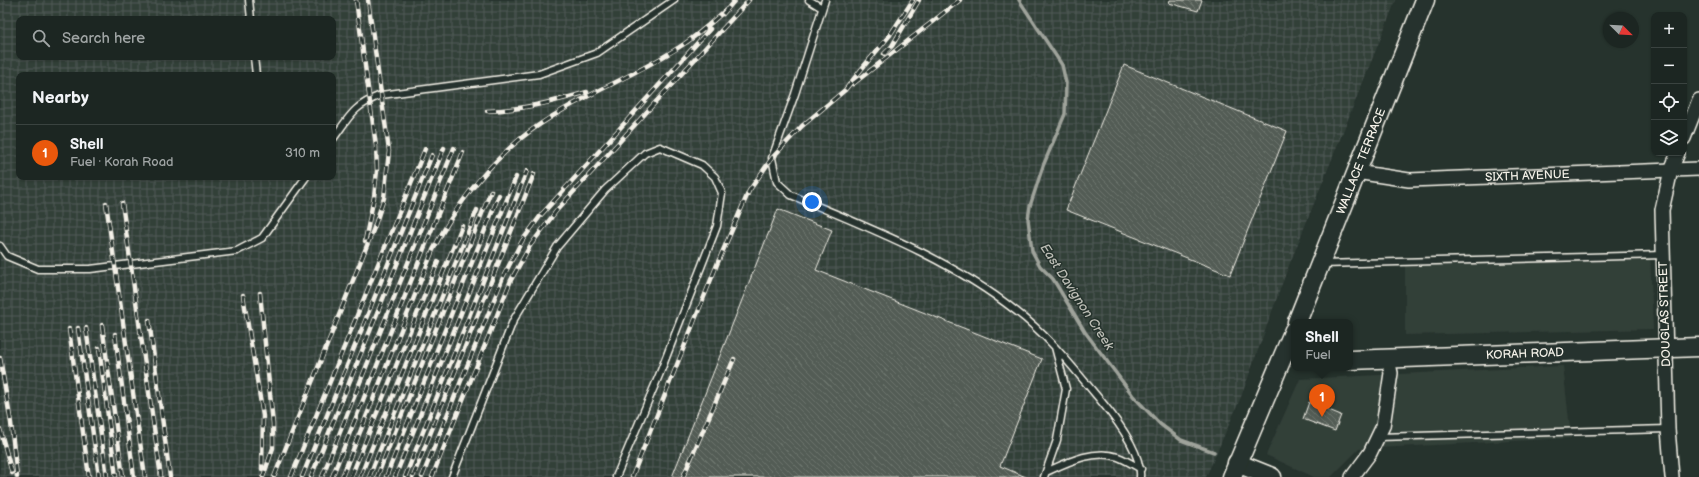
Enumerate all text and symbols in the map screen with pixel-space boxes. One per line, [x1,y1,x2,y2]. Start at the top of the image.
north arrow [1603,12,1639,48]
map controls [1651,12,1687,156]
button: + [1651,12,1687,48]
search box [16,16,336,60]
icon: search [30,27,52,49]
text: Search here [62,29,145,48]
button: − [1651,48,1687,84]
button: locate [1651,84,1687,120]
text: Nearby [32,88,89,108]
street label: WALLACE TERRACE [1333,106,1389,217]
button: layers [1651,120,1687,156]
text: Shell [70,135,103,154]
text: 1 [42,145,48,161]
text: 310 m [285,145,320,161]
text: Fuel · Korah Road [70,154,174,170]
street label: SIXTH AVENUE [1485,166,1570,185]
your location [802,192,822,212]
water label: East Davignon Creek [1037,241,1118,354]
street label: DOUGLAS STREET [1656,260,1674,367]
popup [1291,319,1353,371]
text: Shell [1305,328,1339,347]
street label: KORAH ROAD [1486,345,1564,362]
text: Fuel [1305,347,1331,363]
pin: 1 [1309,384,1335,417]

